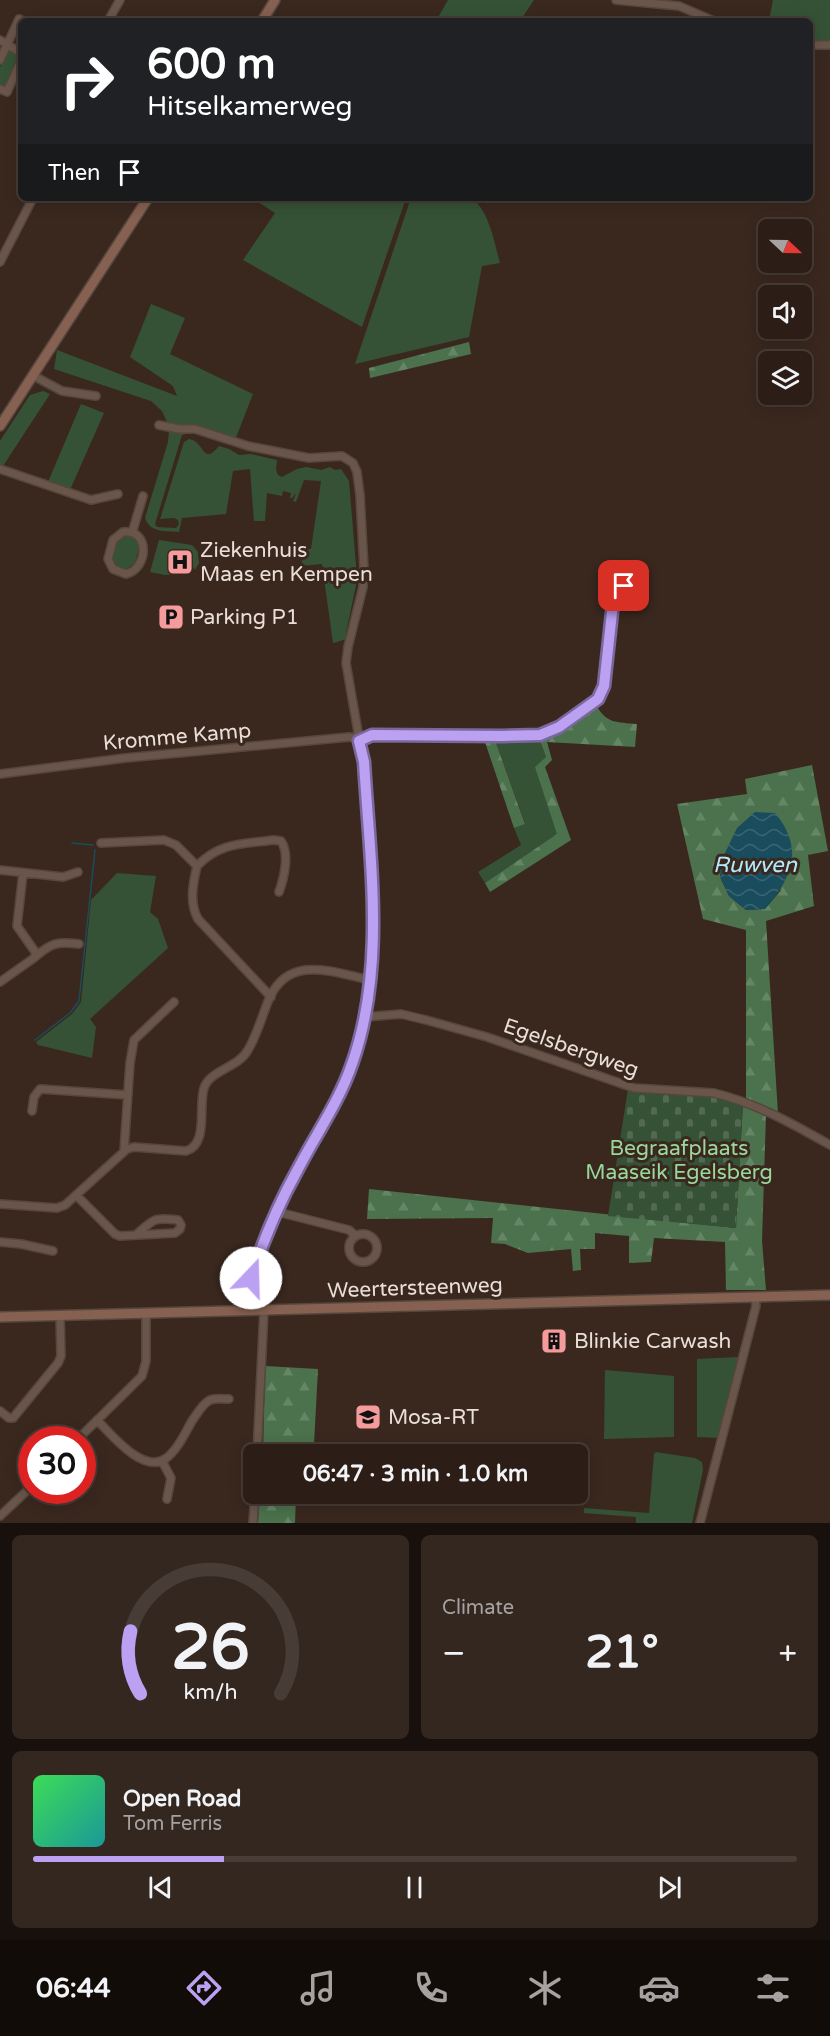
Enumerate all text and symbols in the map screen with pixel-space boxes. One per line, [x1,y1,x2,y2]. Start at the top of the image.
text: 600 m [147,39,276,90]
icon: right [48,42,126,120]
text: Hitselkamerweg [147,90,353,123]
icon: arrive [113,156,146,189]
text: Then [48,160,101,186]
north arrow [758,219,812,273]
map controls [758,219,812,405]
button: sound [758,285,812,339]
button: layers [758,351,812,405]
place label: Ziekenhuis Maas en Kempen [200,538,373,587]
hospital icon: Ziekenhuis Maas en Kempen [165,547,195,577]
pin [598,560,649,611]
icon: arrive [607,569,640,602]
parking icon: Parking P1 [156,602,186,632]
place label: Parking P1 [190,605,299,630]
street label: Kromme Kamp [102,718,252,756]
water label: Ruwven [713,852,798,878]
street label: Egelsbergweg [500,1013,642,1083]
park label: Begraafplaats Maaseik Egelsberg [585,1136,773,1185]
position arrow [219,1246,283,1310]
street label: Weertersteenweg [327,1272,503,1304]
building icon: Blinkie Carwash [539,1326,569,1356]
place label: Blinkie Carwash [574,1329,731,1354]
school or university icon: Mosa-RT [353,1402,383,1432]
place label: Mosa-RT [388,1405,479,1430]
speed limit sign: 30 [18,1426,96,1504]
text: 06:47 · 3 min · 1.0 km [303,1461,528,1487]
text: Climate [442,1596,514,1620]
text: 26 [171,1611,250,1686]
text: 21° [585,1626,659,1680]
text: − [442,1634,466,1673]
text: + [778,1634,797,1673]
text: km/h [184,1679,237,1705]
text: Open Road [123,1786,241,1812]
text: Tom Ferris [123,1812,222,1836]
icon: previous [144,1871,177,1904]
icon: pause [398,1871,431,1904]
icon: next [653,1871,686,1904]
icon: directions [183,1967,225,2009]
icon: music [297,1967,339,2009]
icon: phone [410,1967,452,2009]
icon: climate [524,1967,566,2009]
icon: car [638,1967,680,2009]
icon: filters [752,1967,794,2009]
text: 06:44 [36,1972,111,2005]

